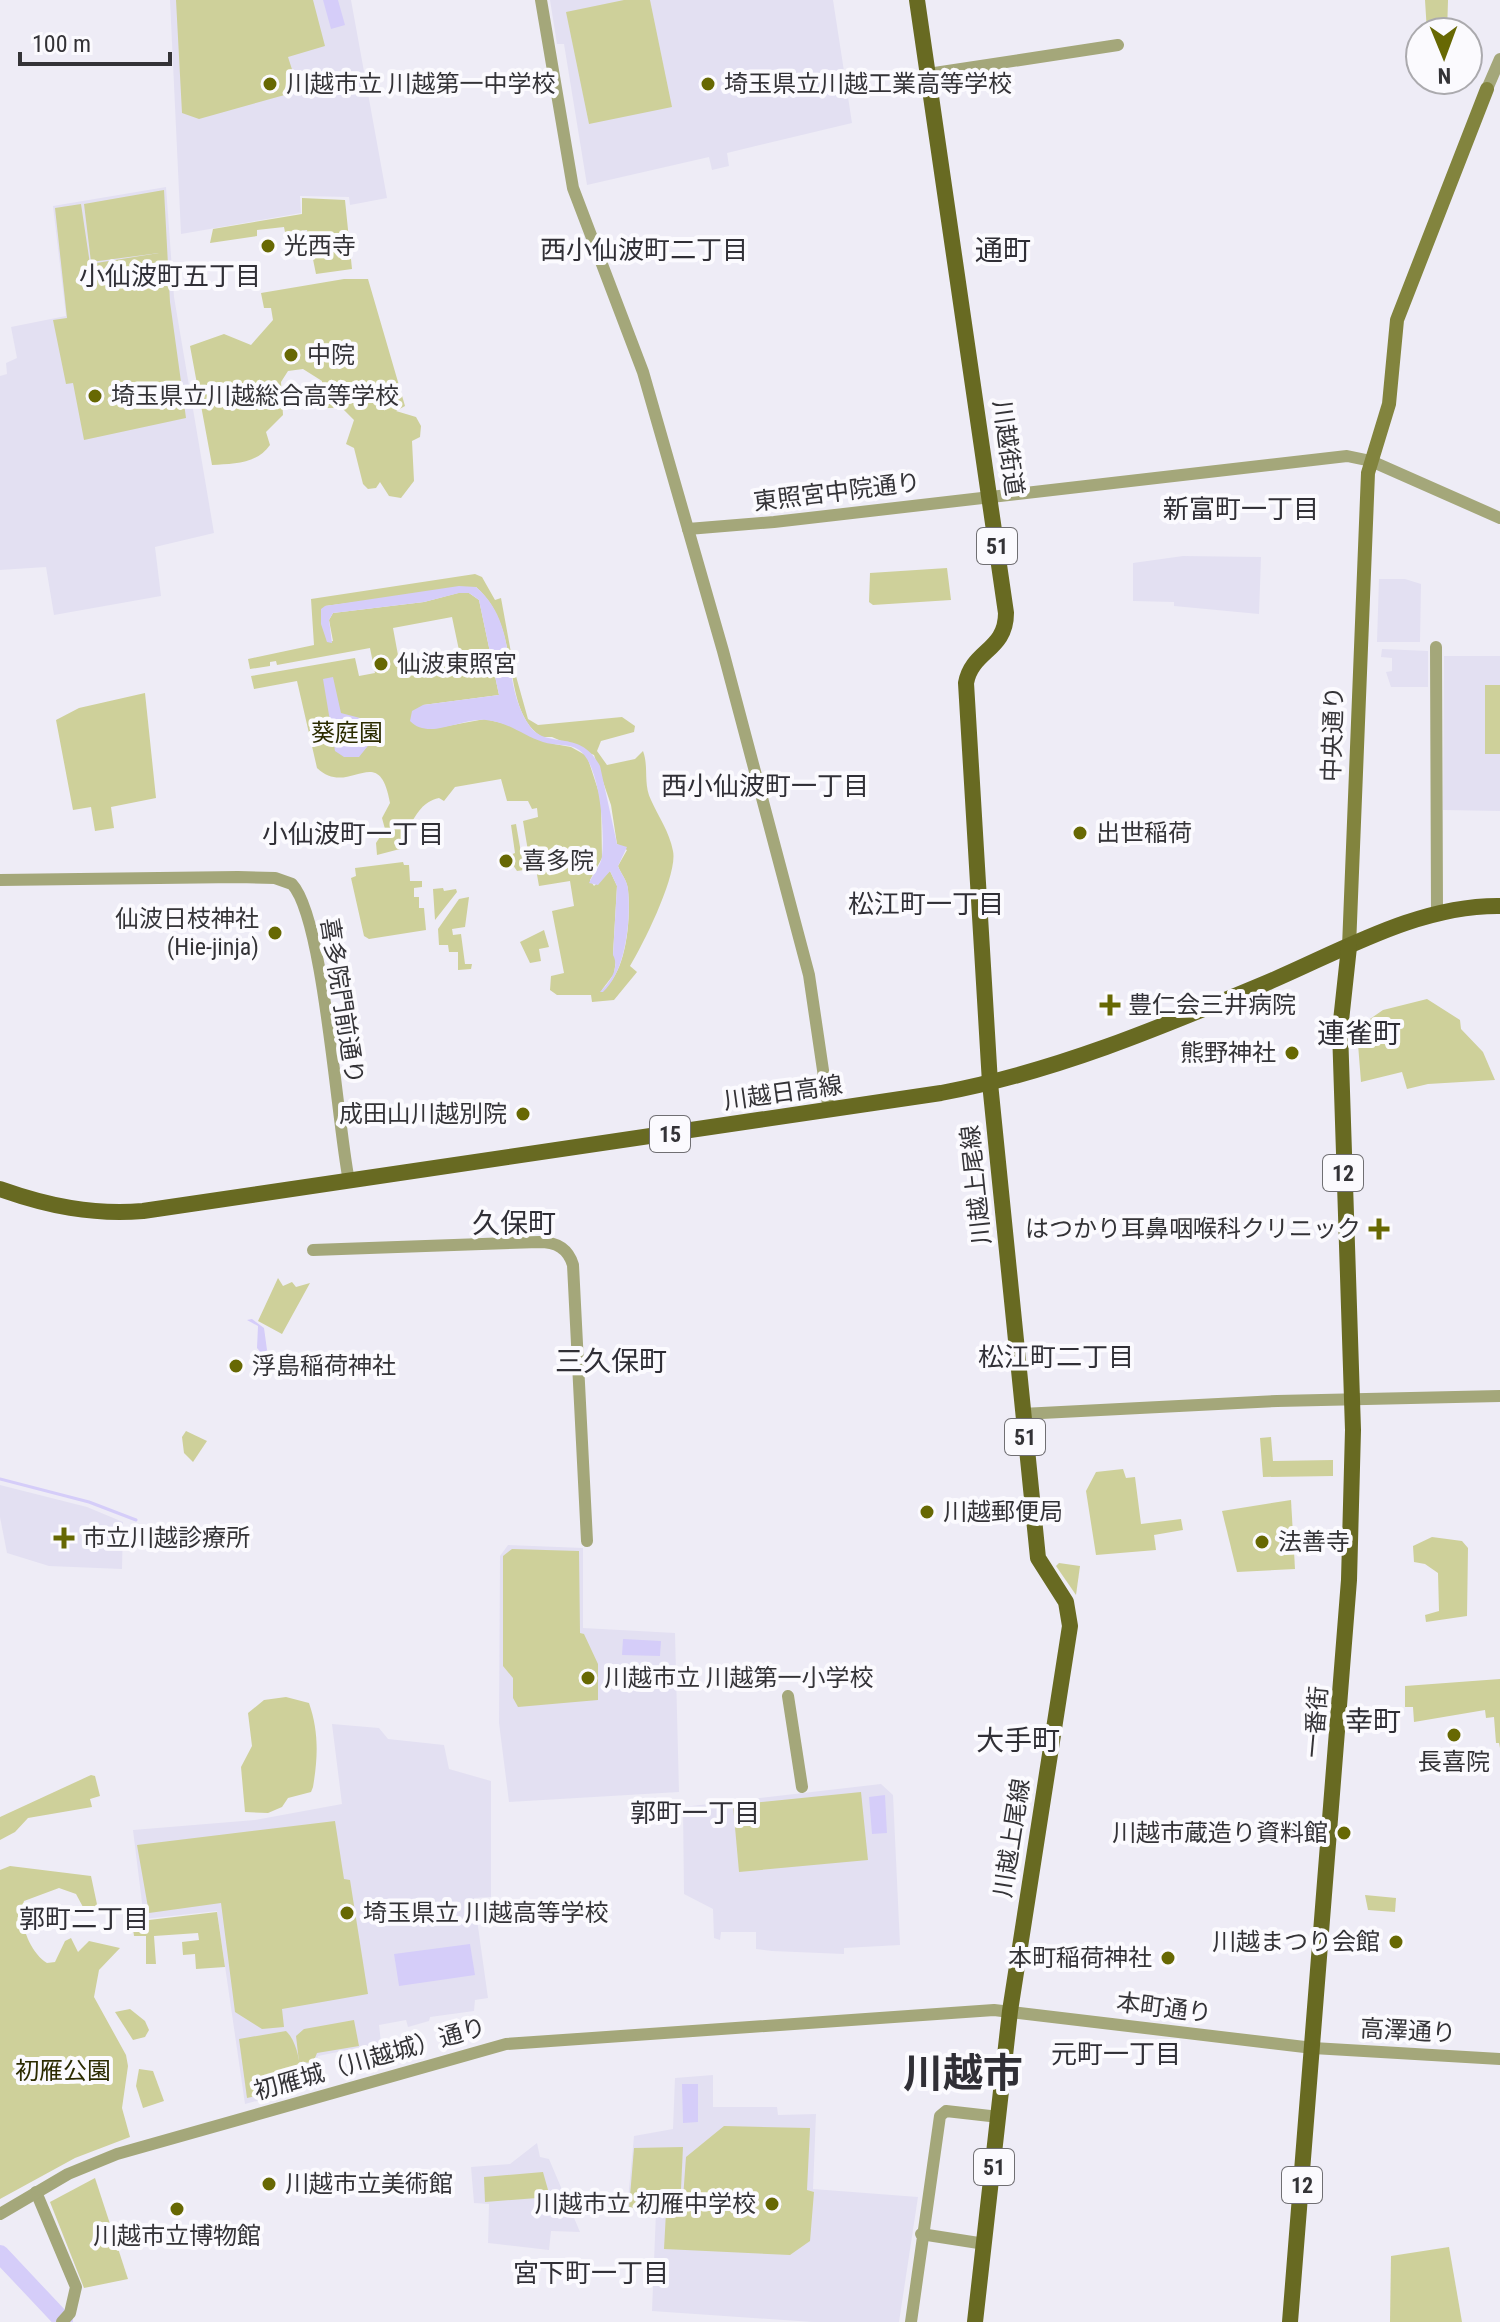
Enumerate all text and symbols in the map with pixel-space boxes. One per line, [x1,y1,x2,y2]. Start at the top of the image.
scale bar [20,16,170,66]
north arrow [1404,16,1484,96]
text: 100 m [32,30,91,58]
text: N [1437,63,1451,88]
place label: 川越市立 川越第一中学校 [286,70,556,98]
place label: 埼玉県立川越工業高等学校 [724,70,1012,98]
marker: 川越市立 川越第一中学校 [261,75,279,93]
marker: 埼玉県立川越工業高等学校 [699,75,717,93]
place label: 光西寺 [284,232,356,260]
district label: 通町 [975,234,1031,267]
district label: 西小仙波町二丁目 [540,235,748,265]
marker: 光西寺 [259,237,277,255]
district label: 小仙波町五丁目 [79,261,261,291]
place label: 中院 [307,341,355,369]
marker: 中院 [282,346,300,364]
place label: 埼玉県立川越総合高等学校 [111,382,399,410]
marker: 埼玉県立川越総合高等学校 [86,387,104,405]
street label: 川越街道 [987,399,1029,497]
street label: 東照宮中院通り [752,468,922,516]
district label: 新富町一丁目 [1163,494,1319,524]
road number: 51 [977,528,1017,564]
place label: 仙波東照宮 [397,650,517,678]
marker: 仙波東照宮 [372,655,390,673]
street label: 中央通り [1317,686,1349,782]
park label: 葵庭園 [311,719,383,747]
district label: 西小仙波町一丁目 [661,771,869,801]
district label: 小仙波町一丁目 [262,819,444,849]
place label: 出世稲荷 [1096,819,1192,847]
marker: 出世稲荷 [1071,824,1089,842]
place label: 喜多院 [522,847,594,875]
marker: 喜多院 [497,852,515,870]
district label: 松江町一丁目 [848,889,1004,919]
place label: 仙波日枝神社 (Hie-jinja) [115,905,259,961]
street label: 喜多院門前通り [315,916,369,1086]
marker: 仙波日枝神社 (Hie-jinja) [266,924,284,942]
place label: 豊仁会三井病院 [1128,991,1296,1019]
marker: 豊仁会三井病院 [1099,994,1121,1016]
district label: 連雀町 [1317,1017,1401,1050]
place label: 熊野神社 [1180,1039,1276,1067]
marker: 熊野神社 [1283,1044,1301,1062]
street label: 川越日高線 [722,1071,844,1115]
place label: 成田山川越別院 [339,1100,507,1128]
marker: 成田山川越別院 [514,1105,532,1123]
road number: 15 [650,1116,690,1152]
street label: 川越上尾線 [956,1124,996,1246]
road number: 12 [1323,1155,1363,1191]
district label: 久保町 [472,1207,556,1240]
place label: はつかり耳鼻咽喉科クリニック [1025,1215,1361,1243]
marker: はつかり耳鼻咽喉科クリニック [1368,1218,1390,1240]
district label: 松江町二丁目 [978,1342,1134,1372]
district label: 三久保町 [555,1345,667,1378]
place label: 浮島稲荷神社 [252,1352,396,1380]
marker: 浮島稲荷神社 [227,1357,245,1375]
road number: 51 [1005,1419,1045,1455]
place label: 川越郵便局 [943,1498,1063,1526]
marker: 川越郵便局 [918,1503,936,1521]
place label: 市立川越診療所 [82,1524,250,1552]
marker: 市立川越診療所 [53,1527,75,1549]
place label: 法善寺 [1278,1528,1350,1556]
marker: 法善寺 [1253,1533,1271,1551]
place label: 川越市立 川越第一小学校 [604,1664,874,1692]
marker: 川越市立 川越第一小学校 [579,1669,597,1687]
street label: 一番街 [1299,1685,1333,1759]
district label: 幸町 [1345,1705,1401,1738]
district label: 大手町 [976,1724,1060,1757]
marker: 長喜院 [1445,1726,1463,1744]
place label: 長喜院 [1418,1748,1490,1776]
street label: 川越上尾線 [989,1777,1035,1899]
district label: 郭町一丁目 [630,1798,760,1828]
place label: 川越市蔵造り資料館 [1112,1819,1328,1847]
marker: 川越市蔵造り資料館 [1335,1824,1353,1842]
place label: 埼玉県立 川越高等学校 [363,1899,609,1927]
district label: 郭町二丁目 [19,1904,149,1934]
marker: 埼玉県立 川越高等学校 [338,1904,356,1922]
place label: 川越まつり会館 [1212,1928,1380,1956]
marker: 川越まつり会館 [1387,1933,1405,1951]
place label: 本町稲荷神社 [1008,1944,1152,1972]
marker: 本町稲荷神社 [1159,1949,1177,1967]
street label: 本町通り [1115,1988,1213,2028]
street label: 初雁城（川越城）通り [251,2012,489,2106]
street label: 高澤通り [1359,2015,1457,2047]
district label: 元町一丁目 [1051,2039,1181,2069]
district label: 川越市 [903,2050,1023,2097]
park label: 初雁公園 [15,2057,111,2085]
road number: 51 [974,2149,1014,2185]
road number: 12 [1282,2167,1322,2203]
place label: 川越市立美術館 [285,2170,453,2198]
marker: 川越市立美術館 [260,2175,278,2193]
place label: 川越市立 初雁中学校 [534,2190,756,2218]
marker: 川越市立 初雁中学校 [763,2195,781,2213]
marker: 川越市立博物館 [168,2200,186,2218]
place label: 川越市立博物館 [93,2222,261,2250]
district label: 宮下町一丁目 [513,2258,669,2288]

